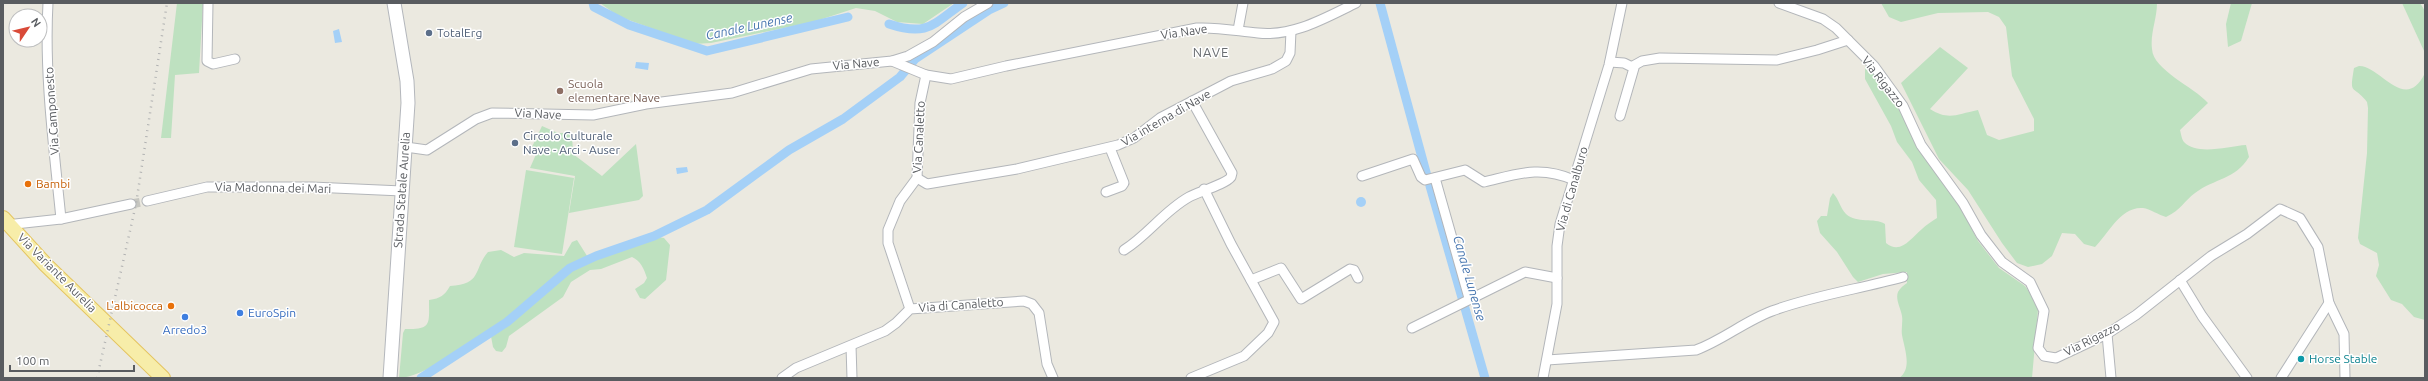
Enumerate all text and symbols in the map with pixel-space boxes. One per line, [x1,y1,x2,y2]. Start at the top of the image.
north arrow [8,8,48,48]
water label: Canale Lunense [704,10,794,42]
text: N [29,15,43,29]
street label: Via Nave [1160,22,1208,41]
place label: TotalErg [437,26,482,39]
marker: TotalErg [424,28,434,38]
district label: NAVE [1193,45,1229,59]
street label: Via Rigazzo [1859,54,1907,110]
street label: Via Nave [832,55,880,72]
street label: Via Camponesto [42,67,61,155]
place label: Scuola elementare Nave [568,77,660,104]
marker: Scuola elementare Nave [555,86,565,96]
street label: Via interna di Nave [1119,87,1213,148]
street label: Via Canaletto [910,100,927,174]
street label: Via Nave [514,106,562,121]
place label: Circolo Culturale Nave - Arci - Auser [523,129,620,156]
street label: Strada Statale Aurelia [391,132,412,248]
marker: Circolo Culturale Nave - Arci - Auser [510,138,520,148]
street label: Via di Canalburo [1553,145,1590,233]
place label: Bambi [36,177,70,190]
marker: Bambi [23,179,33,189]
street label: Via Madonna dei Mari [215,180,331,195]
street label: Via Variante Aurelia [15,231,99,315]
water label: Canale Lunense [1451,234,1489,323]
street label: Via di Canaletto [918,295,1004,314]
place label: L'albicocca [106,299,163,312]
marker: L'albicocca [166,301,176,311]
place label: EuroSpin [248,306,296,319]
marker: EuroSpin [235,308,245,318]
marker: Arredo3 [180,312,190,322]
street label: Via Rigazzo [2062,319,2122,358]
place label: Arredo3 [163,323,207,336]
scale bar [10,347,134,373]
place label: Horse Stable [2309,352,2377,365]
text: 100 m [16,354,49,367]
marker: Horse Stable [2296,354,2306,364]

